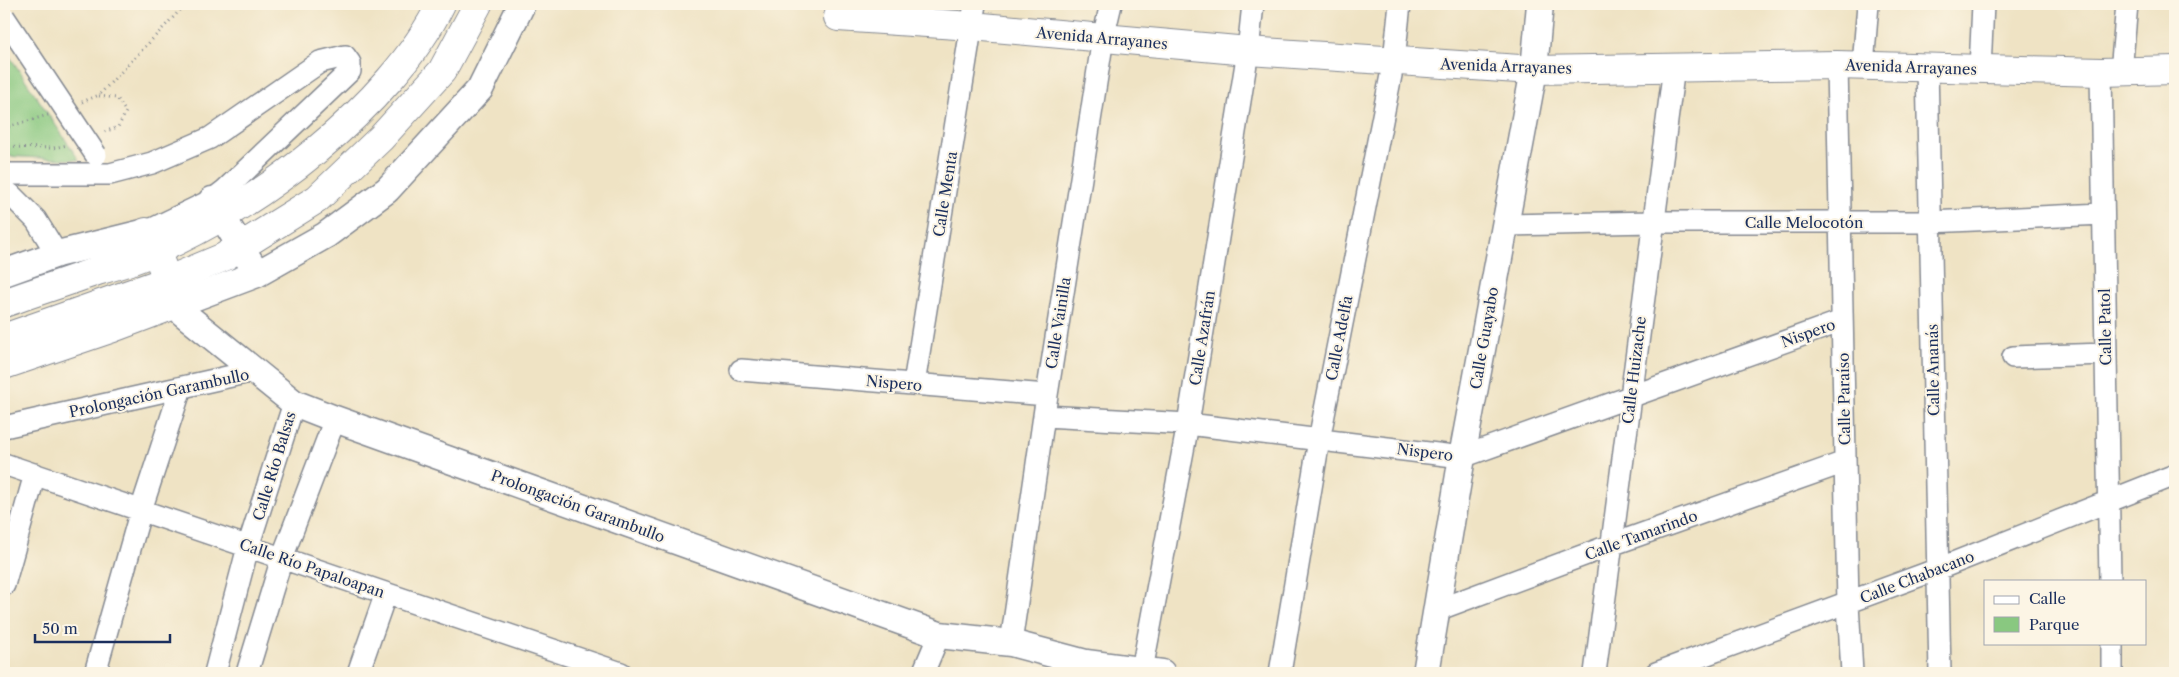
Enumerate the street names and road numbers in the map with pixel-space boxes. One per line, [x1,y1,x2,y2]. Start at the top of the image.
street label: Avenida Arrayanes [1034,23,1169,53]
street label: Avenida Arrayanes [1439,54,1572,78]
street label: Avenida Arrayanes [1844,55,1977,79]
street label: Calle Menta [929,150,961,238]
street label: Calle Melocotón [1745,213,1864,232]
street label: Calle Vainilla [1041,276,1075,370]
street label: Calle Guayabo [1466,285,1502,391]
street label: Calle Patol [2095,288,2115,366]
street label: Calle Azafrán [1185,289,1219,387]
street label: Calle Adelfa [1321,294,1357,382]
street label: Nispero [1778,314,1838,352]
street label: Calle Huizache [1618,315,1650,425]
street label: Calle Ananás [1923,324,1943,416]
street label: Calle Paraíso [1834,352,1854,446]
street label: Prolongación Garambullo [67,365,251,421]
street label: Nispero [865,371,923,395]
street label: Calle Río Balsas [248,409,300,523]
street label: Nispero [1396,439,1454,465]
street label: Prolongación Garambullo [488,466,668,546]
street label: Calle Tamarindo [1582,506,1700,564]
street label: Calle Río Papaloapan [237,534,388,602]
street label: Calle Chabacano [1857,546,1977,608]

